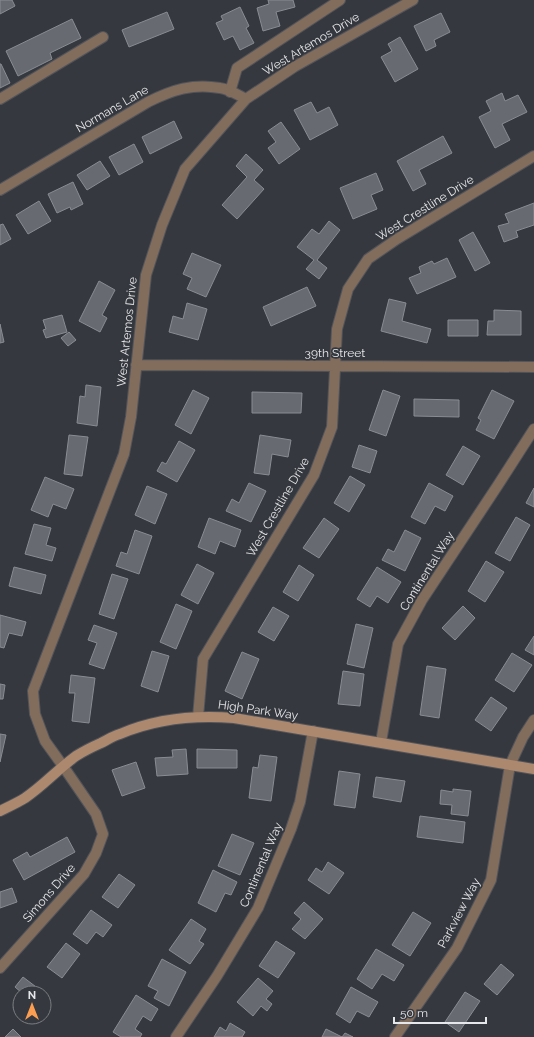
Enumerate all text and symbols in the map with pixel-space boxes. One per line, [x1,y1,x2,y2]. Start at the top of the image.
street label: West Artemos Drive [260,10,362,78]
street label: Normans Lane [73,83,151,135]
street label: West Crestline Drive [374,172,476,244]
street label: West Artemos Drive [114,276,140,388]
street label: 39th Street [305,346,365,360]
street label: West Crestline Drive [244,455,312,559]
street label: Continental Way [397,528,457,613]
street label: High Park Way [217,697,300,723]
street label: Continental Way [237,820,285,910]
street label: Simons Drive [20,861,78,925]
street label: Parkview Way [435,875,484,950]
north arrow [12,985,52,1025]
text: N [28,989,36,1002]
scale bar [394,999,486,1025]
text: 50 m [400,1006,428,1020]

